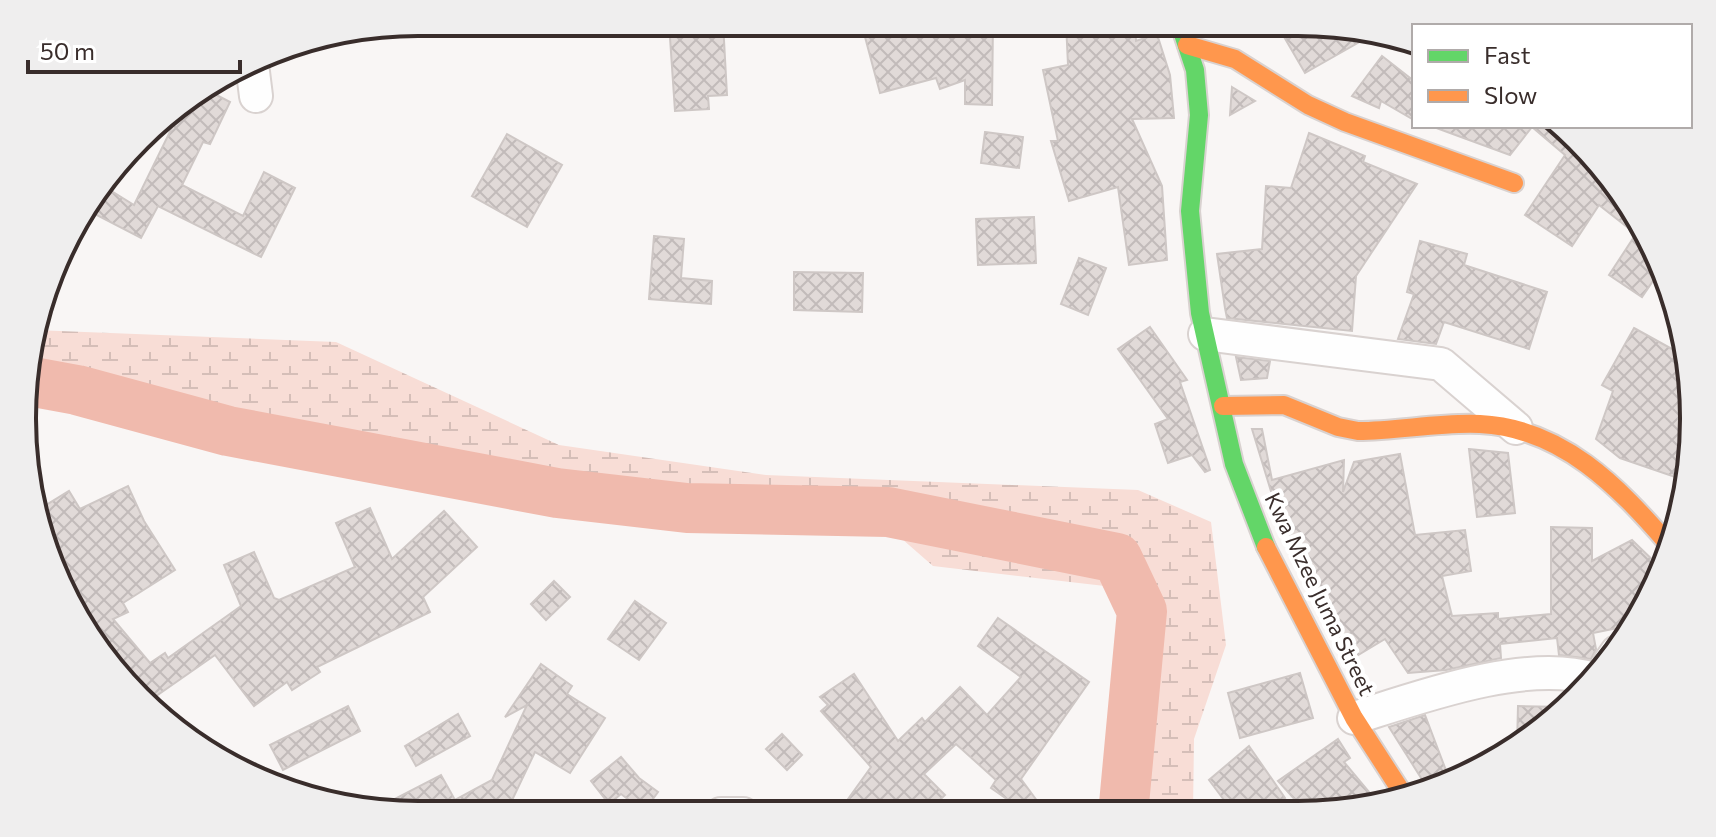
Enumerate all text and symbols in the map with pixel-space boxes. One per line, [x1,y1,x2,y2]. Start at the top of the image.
scale bar [28,24,240,74]
legend [1412,24,1692,128]
text: 50 m [40,36,95,65]
text: Fast [1484,40,1531,69]
text: Slow [1484,80,1537,109]
street label: Kwa Mzee Juma Street [1260,488,1381,700]

